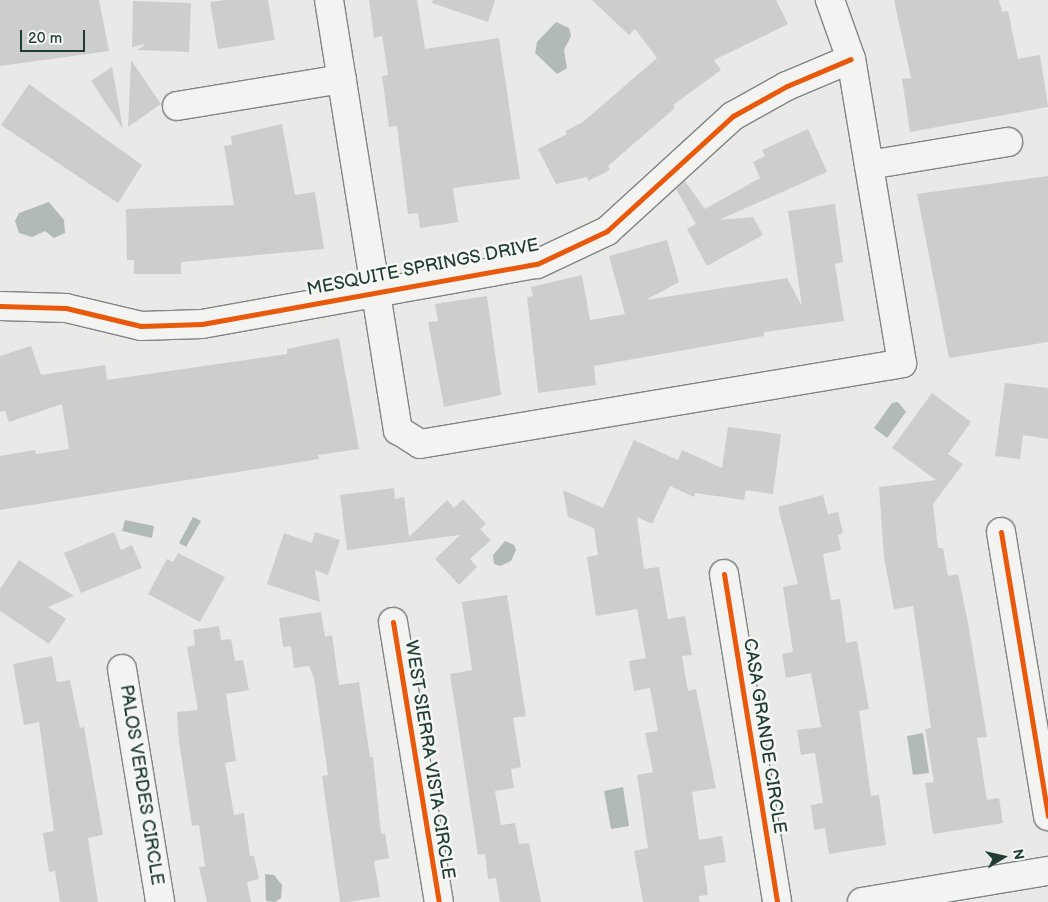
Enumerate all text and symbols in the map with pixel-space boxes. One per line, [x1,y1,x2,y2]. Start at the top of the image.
scale bar [22,20,88,52]
text: 20 m [28,29,62,48]
street label: MESQUITE SPRINGS DRIVE [305,235,541,301]
street label: CASA GRANDE CIRCLE [738,637,790,835]
street label: WEST SIERRA VISTA CIRCLE [399,639,459,881]
street label: PALOS VERDES CIRCLE [114,683,168,887]
north arrow [978,832,1028,882]
text: N [1009,848,1028,861]

